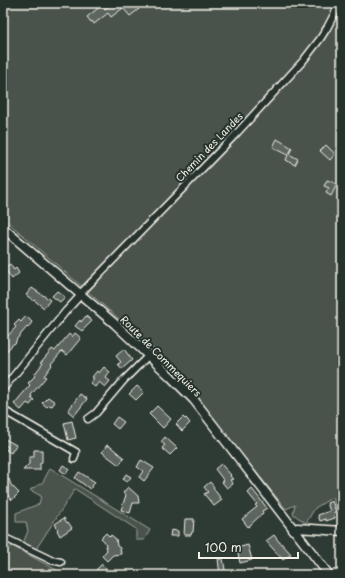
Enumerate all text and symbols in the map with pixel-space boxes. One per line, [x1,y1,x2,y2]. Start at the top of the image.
street label: Chemin des Landes [172,108,246,185]
street label: Route de Commequiers [118,312,206,400]
scale bar [199,534,298,560]
text: 100 m [205,538,242,556]

